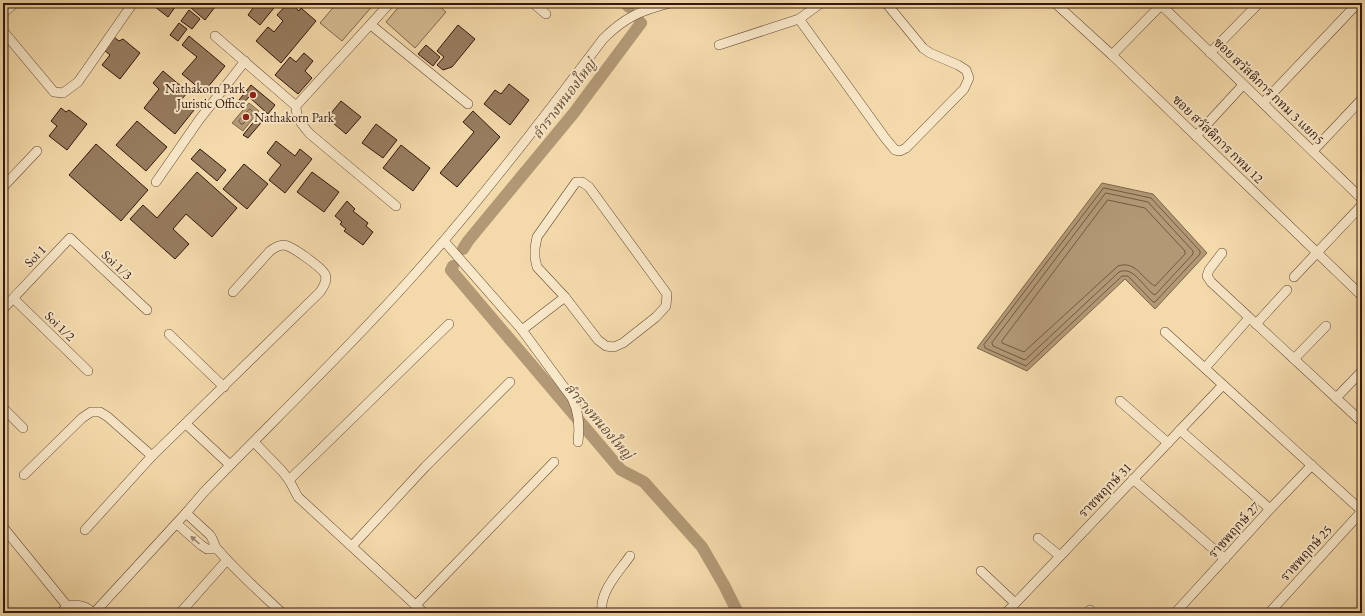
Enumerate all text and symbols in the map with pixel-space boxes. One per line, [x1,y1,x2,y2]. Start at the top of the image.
street label: ซอย สวัสดิการ กทม 3 แยก5 [1210,34,1328,148]
water label: ลำรางหนองใหญ่ [527,53,601,142]
place label: Nathakorn Park Juristic Office [165,80,246,112]
marker: Nathakorn Park Juristic Office [248,90,258,100]
street label: ซอย สวัสดิการ กทม 12 [1169,91,1268,187]
place label: Nathakorn Park [254,109,335,126]
marker: Nathakorn Park [241,112,251,122]
street label: Soi 1 [20,241,50,271]
street label: Soi 1/3 [98,247,136,283]
street label: Soi 1/2 [41,307,79,345]
water label: ลำรางหนองใหญ่ [561,378,639,464]
street label: ราชพฤกษ์ 31 [1075,459,1135,521]
street label: ราชพฤกษ์ 27 [1204,498,1264,562]
street label: ราชพฤกษ์ 25 [1276,521,1336,585]
one-way arrow [190,535,200,545]

